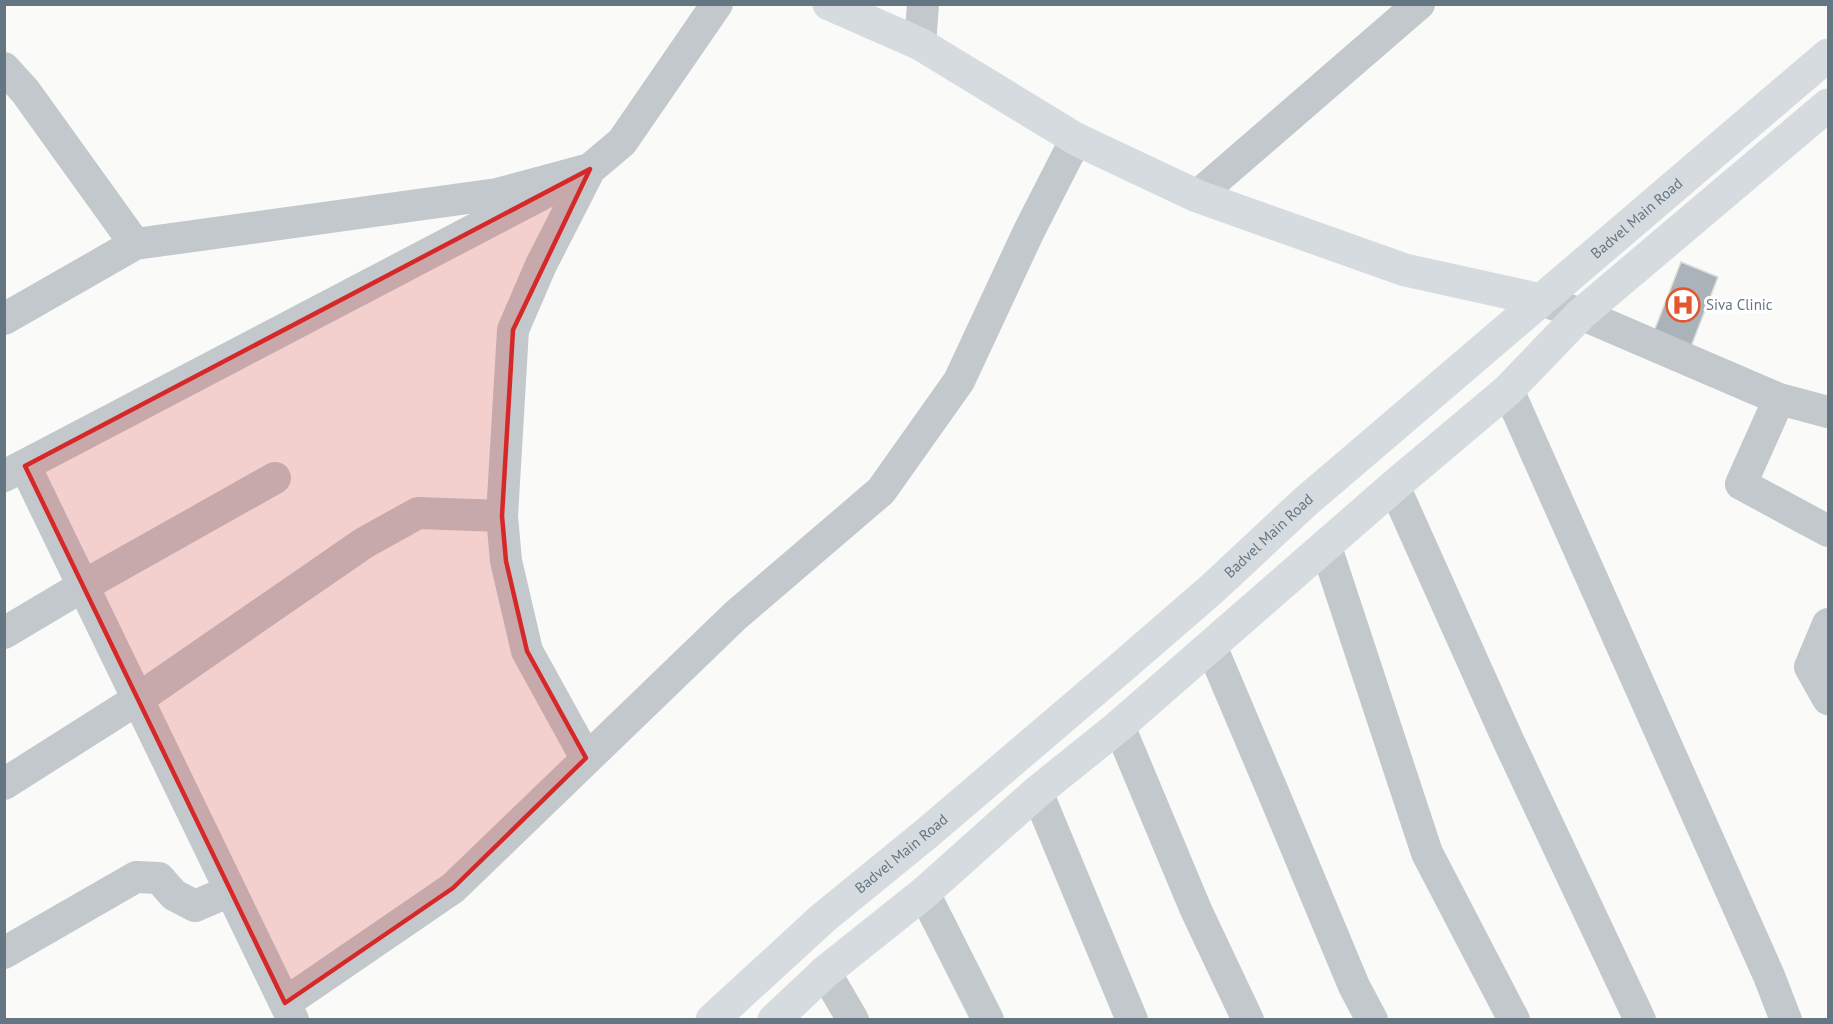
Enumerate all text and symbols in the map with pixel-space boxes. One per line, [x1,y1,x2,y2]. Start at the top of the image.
street label: Badvel Main Road [1587,174,1686,263]
hospital icon: Siva Clinic [1665,287,1701,323]
place label: Siva Clinic [1706,295,1773,314]
street label: Badvel Main Road [1220,489,1317,582]
street label: Badvel Main Road [851,810,951,897]

